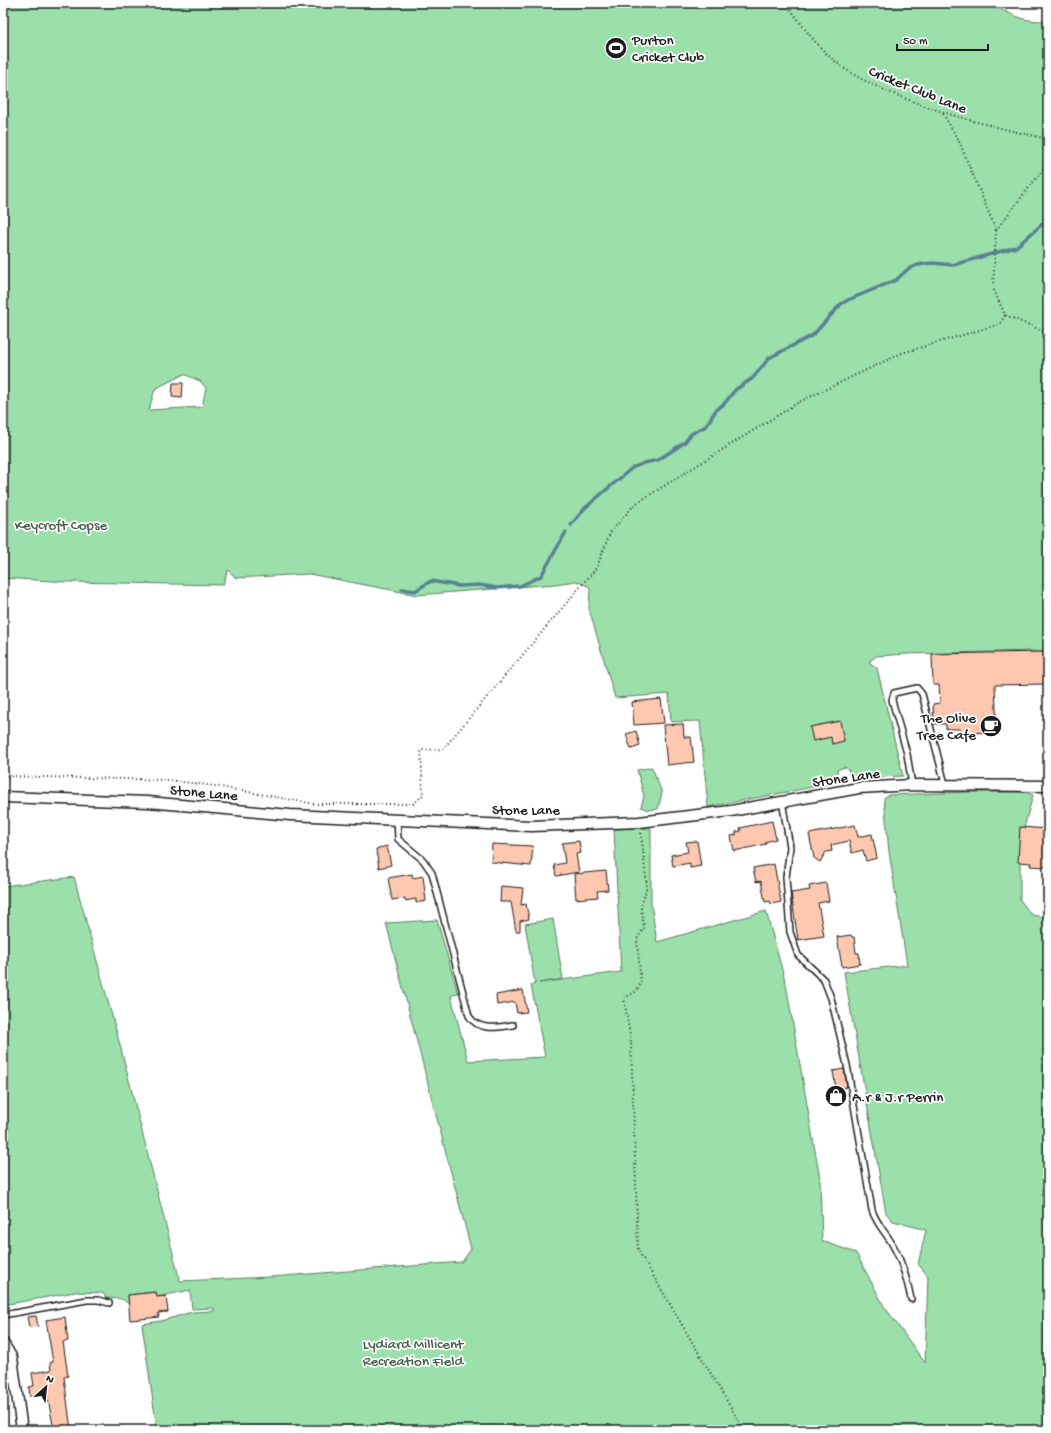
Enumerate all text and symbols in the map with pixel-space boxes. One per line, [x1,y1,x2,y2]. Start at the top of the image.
scale bar [897,26,988,52]
place label: Purton Cricket Club [631,32,704,67]
sports icon: Purton Cricket Club [603,35,629,61]
text: 50 m [903,35,928,49]
street label: Cricket Club Lane [865,63,969,119]
park label: Keycroft Copse [15,517,107,535]
place label: The Olive Tree Cafe [916,710,976,745]
cafe icon: The Olive Tree Cafe [978,713,1004,739]
street label: Stone Lane [811,765,881,793]
street label: Stone Lane [169,782,239,806]
street label: Stone Lane [492,802,560,820]
shop icon: A.r & J.r Perrin [823,1083,849,1109]
place label: A.r & J.r Perrin [852,1089,943,1107]
park label: Lydiard Millicent Recreation Field [363,1336,465,1371]
north arrow [26,1367,66,1407]
text: N [44,1373,56,1387]

